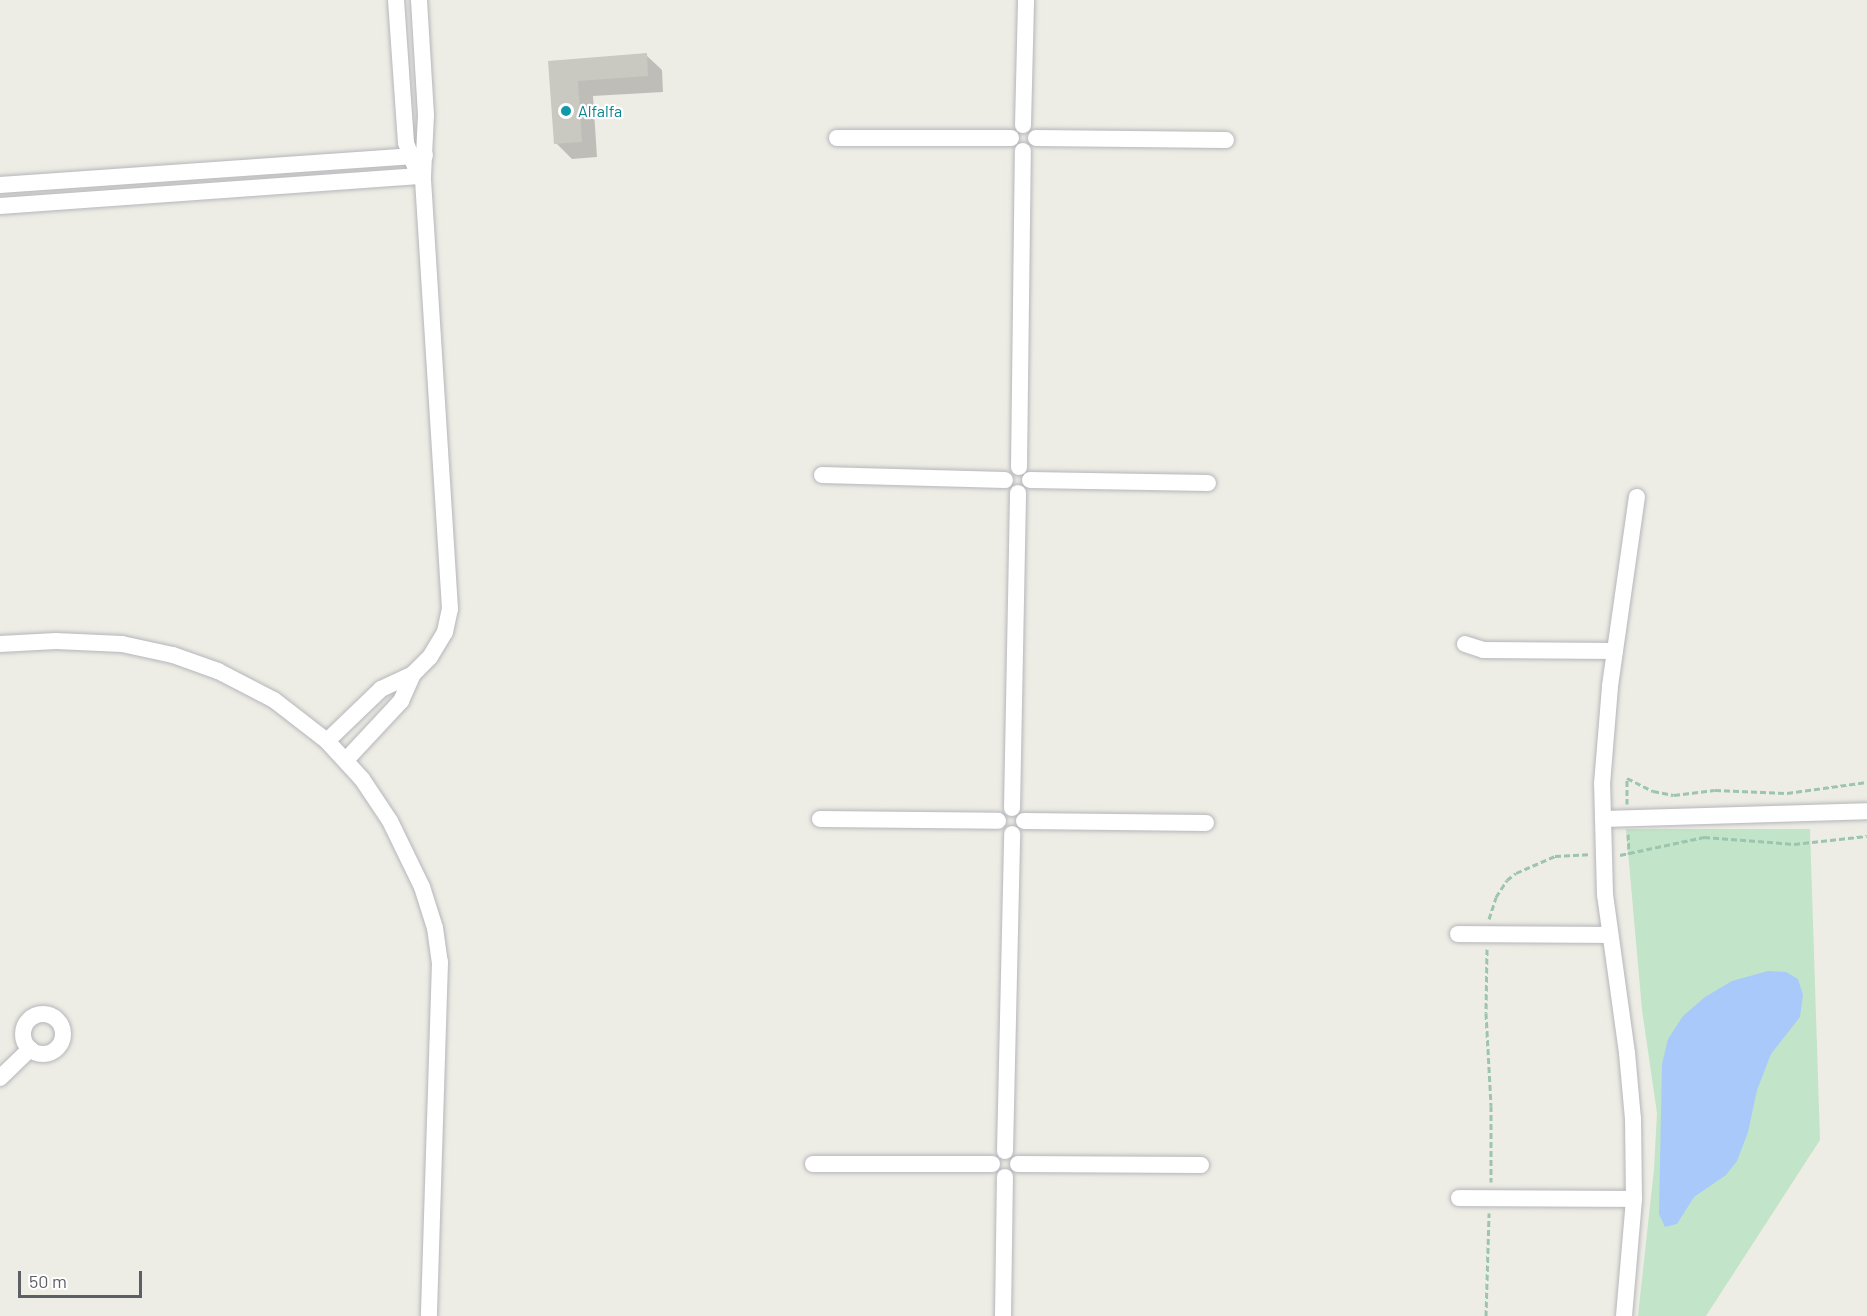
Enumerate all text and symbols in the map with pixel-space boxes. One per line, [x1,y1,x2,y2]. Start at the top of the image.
place label: Alfalfa [578,101,622,121]
marker: Alfalfa [559,104,573,118]
scale bar [21,1259,146,1297]
text: 50 m [29,1270,67,1292]

